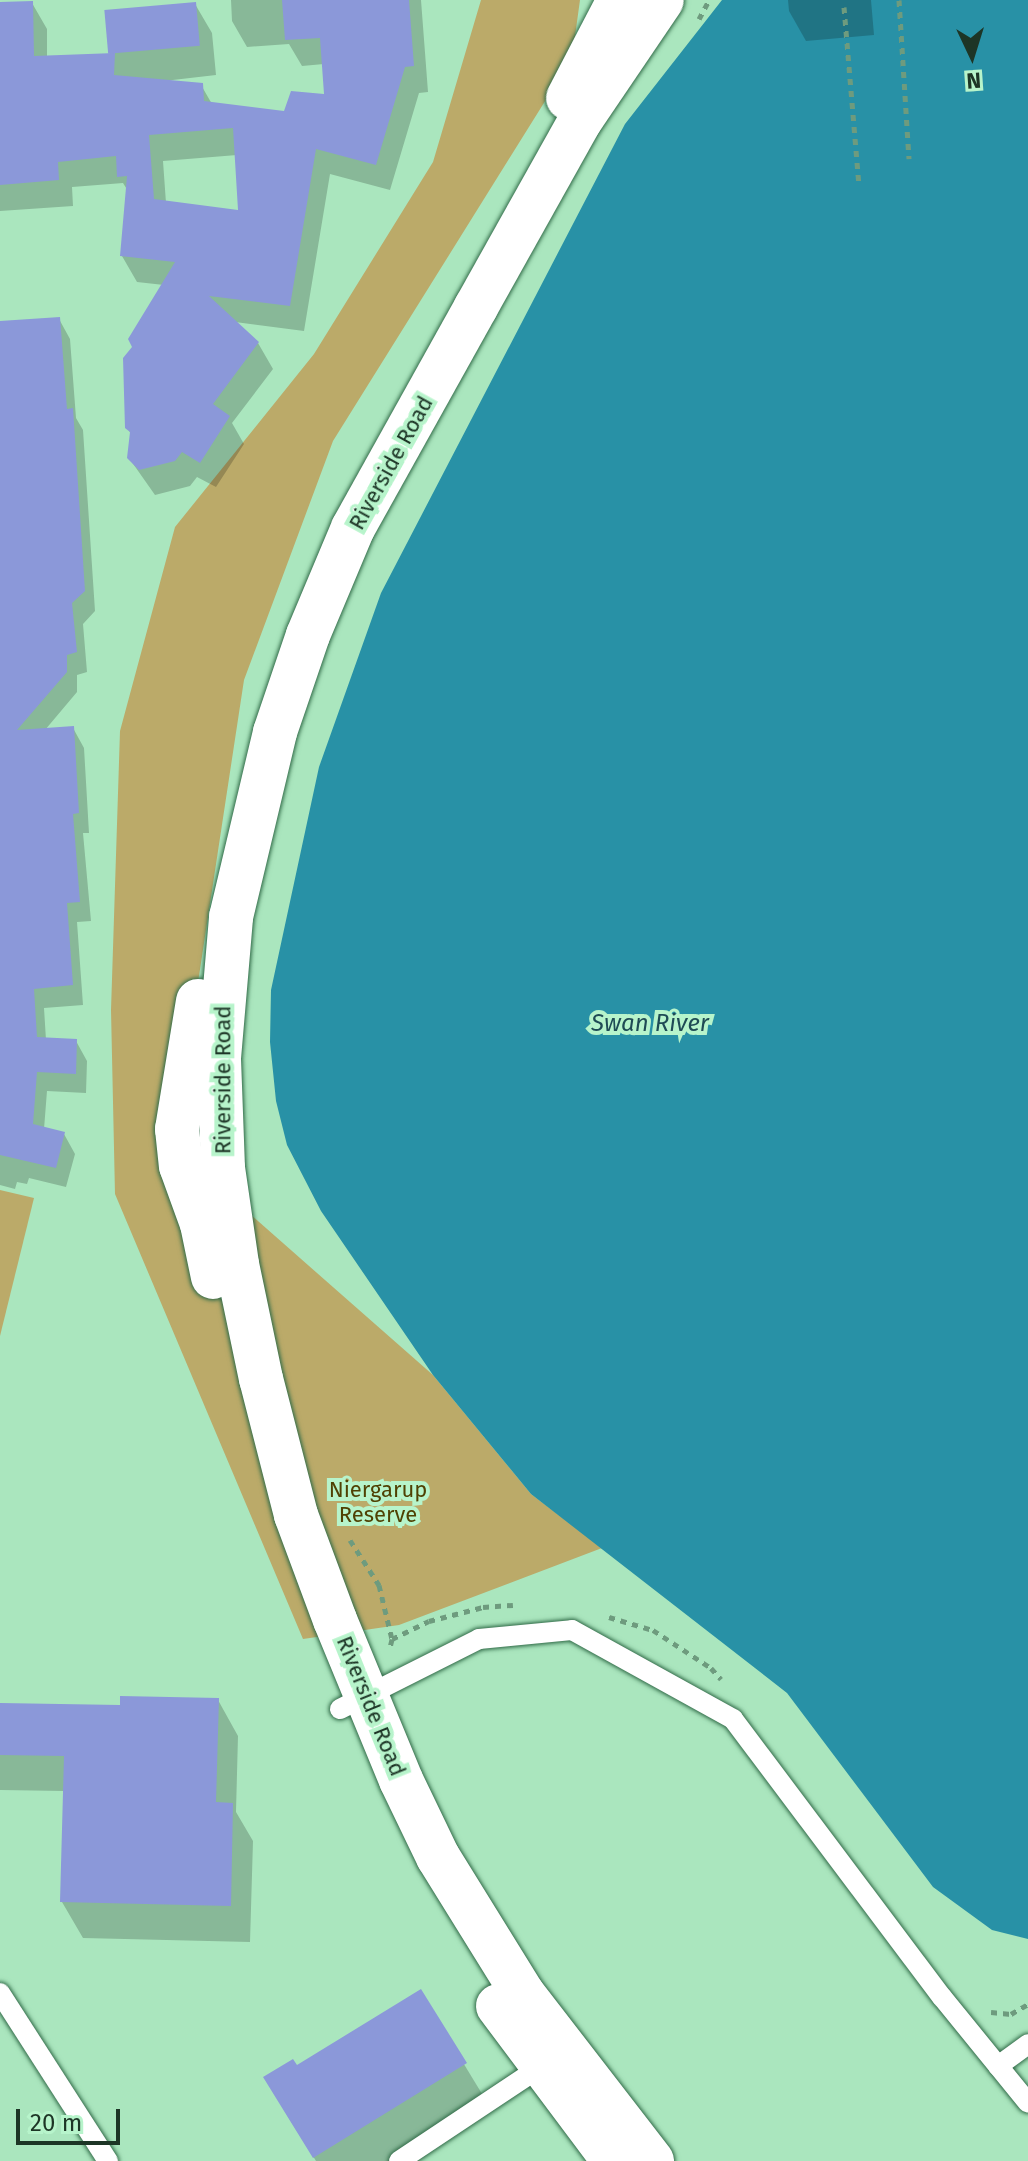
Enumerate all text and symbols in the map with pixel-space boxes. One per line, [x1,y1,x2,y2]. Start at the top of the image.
north arrow [932,16,1012,96]
text: N [965,66,982,94]
street label: Riverside Road [343,392,439,534]
street label: Riverside Road [210,1006,236,1154]
water label: Swan River [591,1010,709,1038]
park label: Niergarup Reserve [329,1476,427,1528]
street label: Riverside Road [331,1632,411,1780]
scale bar [20,2093,124,2143]
text: 20 m [30,2109,82,2137]

